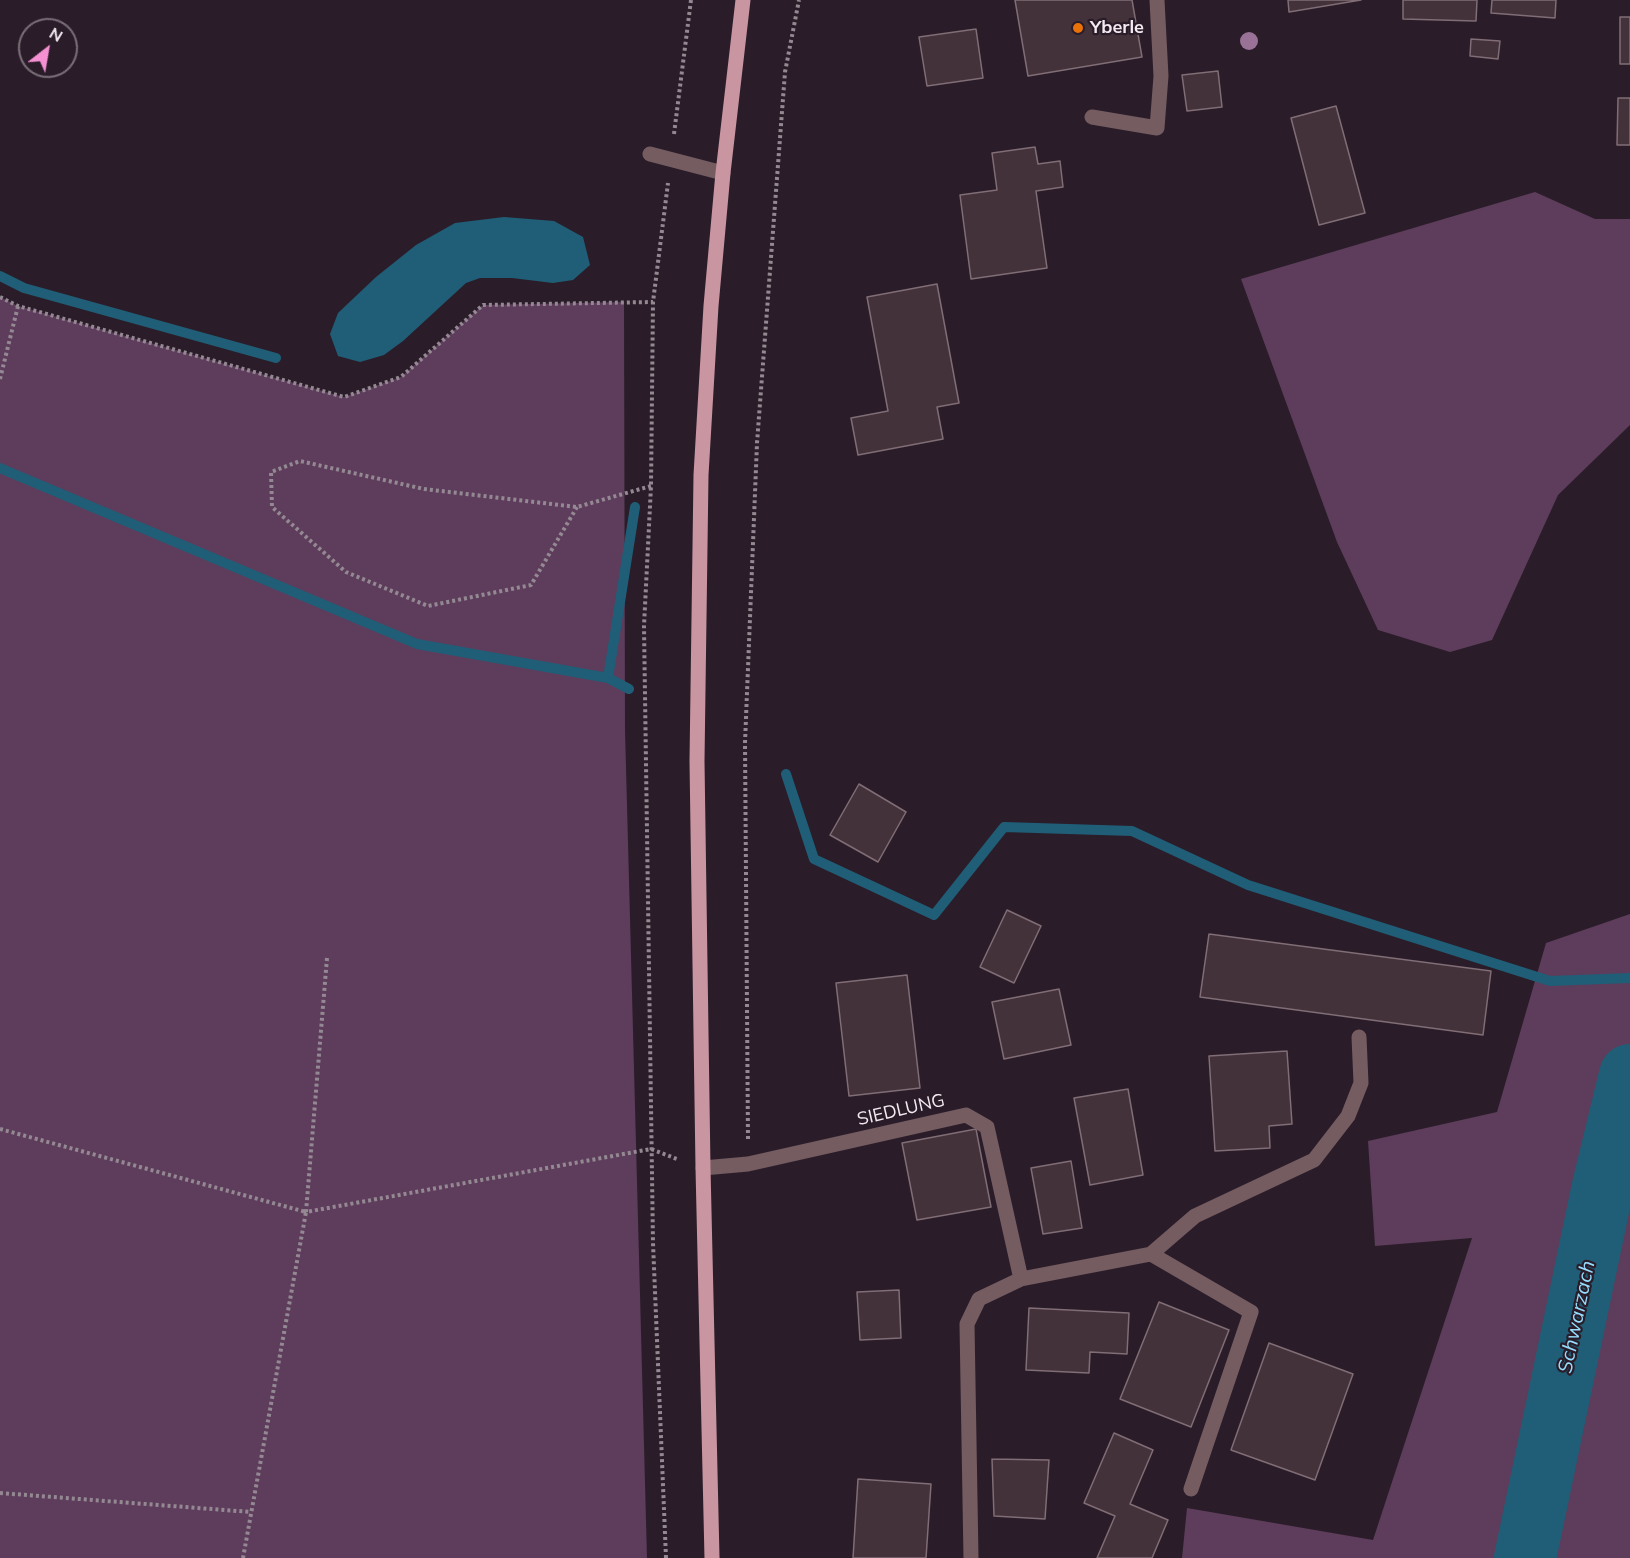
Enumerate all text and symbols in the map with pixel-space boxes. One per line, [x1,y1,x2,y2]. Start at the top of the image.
place label: Yberle [1090,17,1144,39]
north arrow [18,18,78,78]
marker: Yberle [1071,21,1085,35]
text: N [46,23,67,46]
street label: SIEDLUNG [855,1089,947,1131]
water label: Schwarzach [1553,1259,1601,1375]

